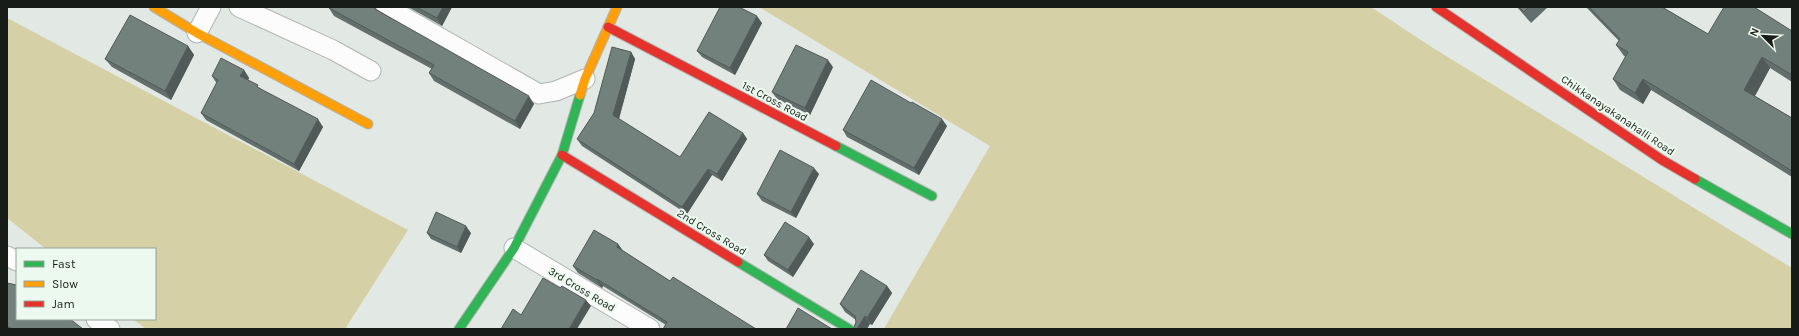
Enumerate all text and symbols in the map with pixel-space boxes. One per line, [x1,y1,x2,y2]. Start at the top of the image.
north arrow [1743,16,1783,56]
text: N [1747,26,1762,38]
street label: Chikkanayakanahalli Road [1559,73,1677,158]
street label: 1st Cross Road [740,79,810,124]
street label: 2nd Cross Road [675,207,749,258]
legend [16,248,156,320]
text: Fast [52,257,76,271]
street label: 3rd Cross Road [546,264,618,315]
text: Slow [52,277,78,291]
text: Jam [52,297,75,311]

